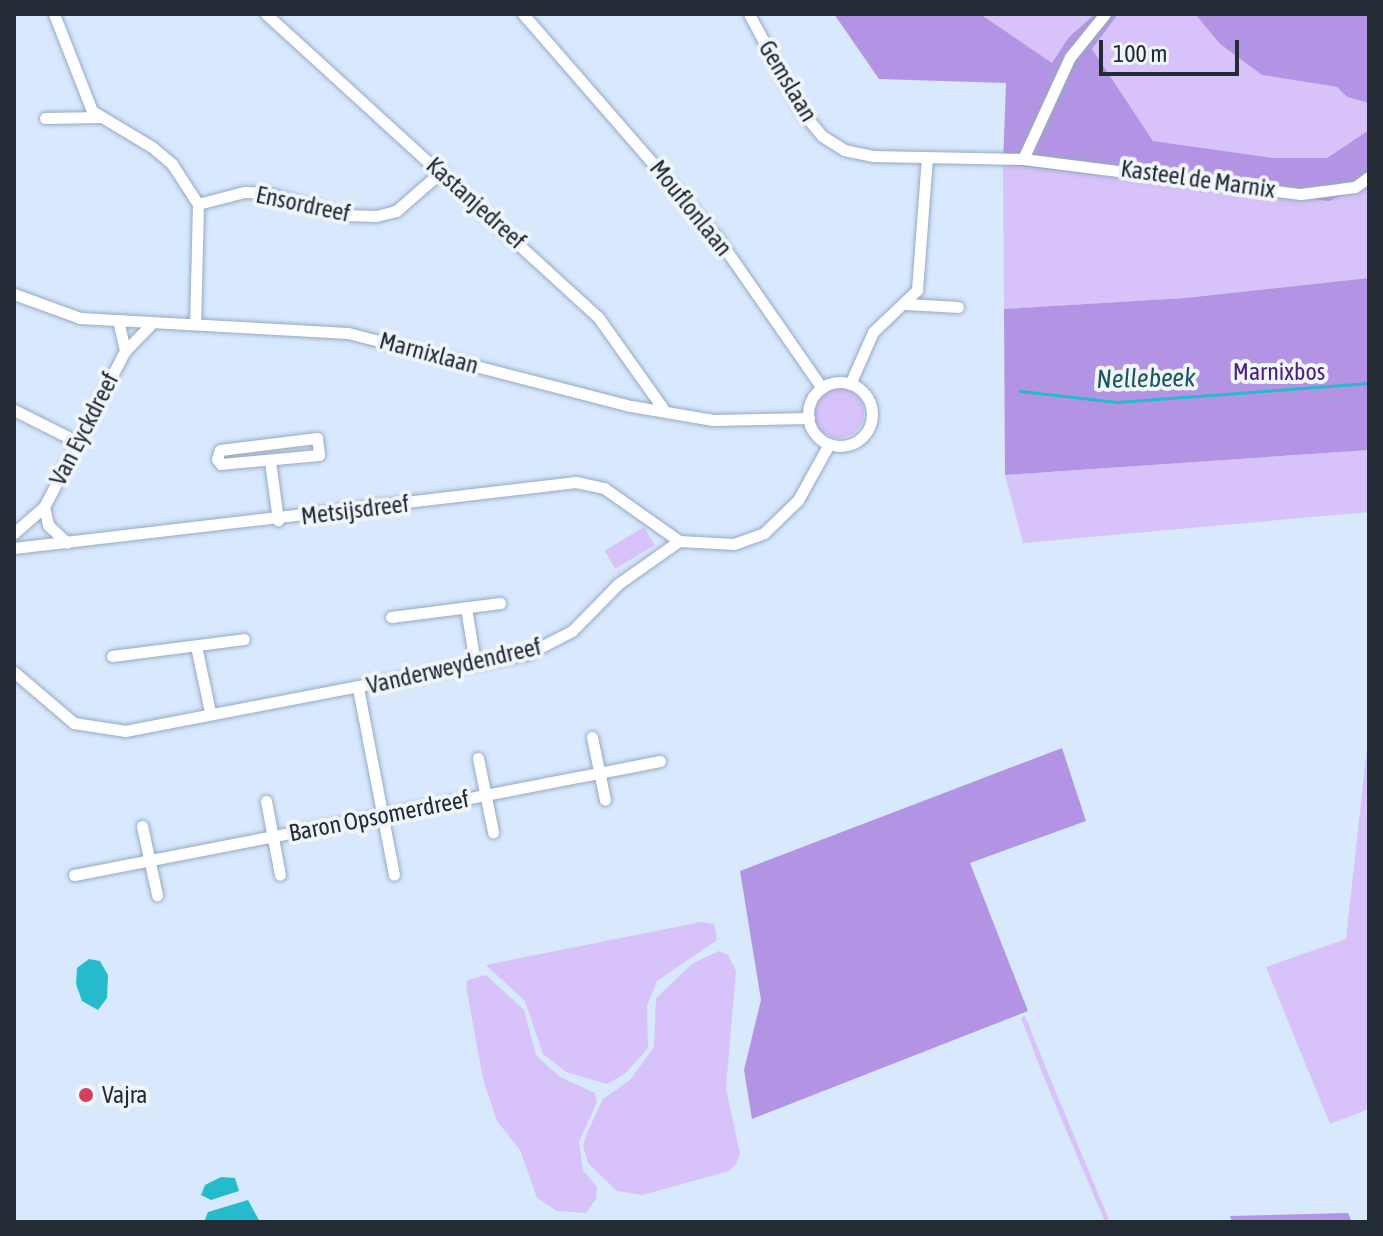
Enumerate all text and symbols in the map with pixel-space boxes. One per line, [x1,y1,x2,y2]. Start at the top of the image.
scale bar [1103,24,1243,74]
street label: Gemslaan [753,35,823,127]
text: 100 m [1113,40,1167,67]
street label: Kastanjedreef [420,151,532,255]
street label: Mouflonlaan [644,154,738,262]
street label: Kasteel de Marnix [1119,154,1277,204]
street label: Ensordreef [253,180,353,228]
street label: Marnixlaan [376,326,482,380]
park label: Marnixbos [1233,358,1325,386]
water label: Nellebeek [1096,363,1196,395]
street label: Van Eyckdreef [43,368,125,490]
street label: Metsijsdreef [299,489,411,531]
street label: Vanderweydendreef [364,632,544,700]
street label: Baron Opsomerdreef [286,784,472,848]
place label: Vajra [102,1081,147,1109]
marker: Vajra [77,1086,95,1104]

